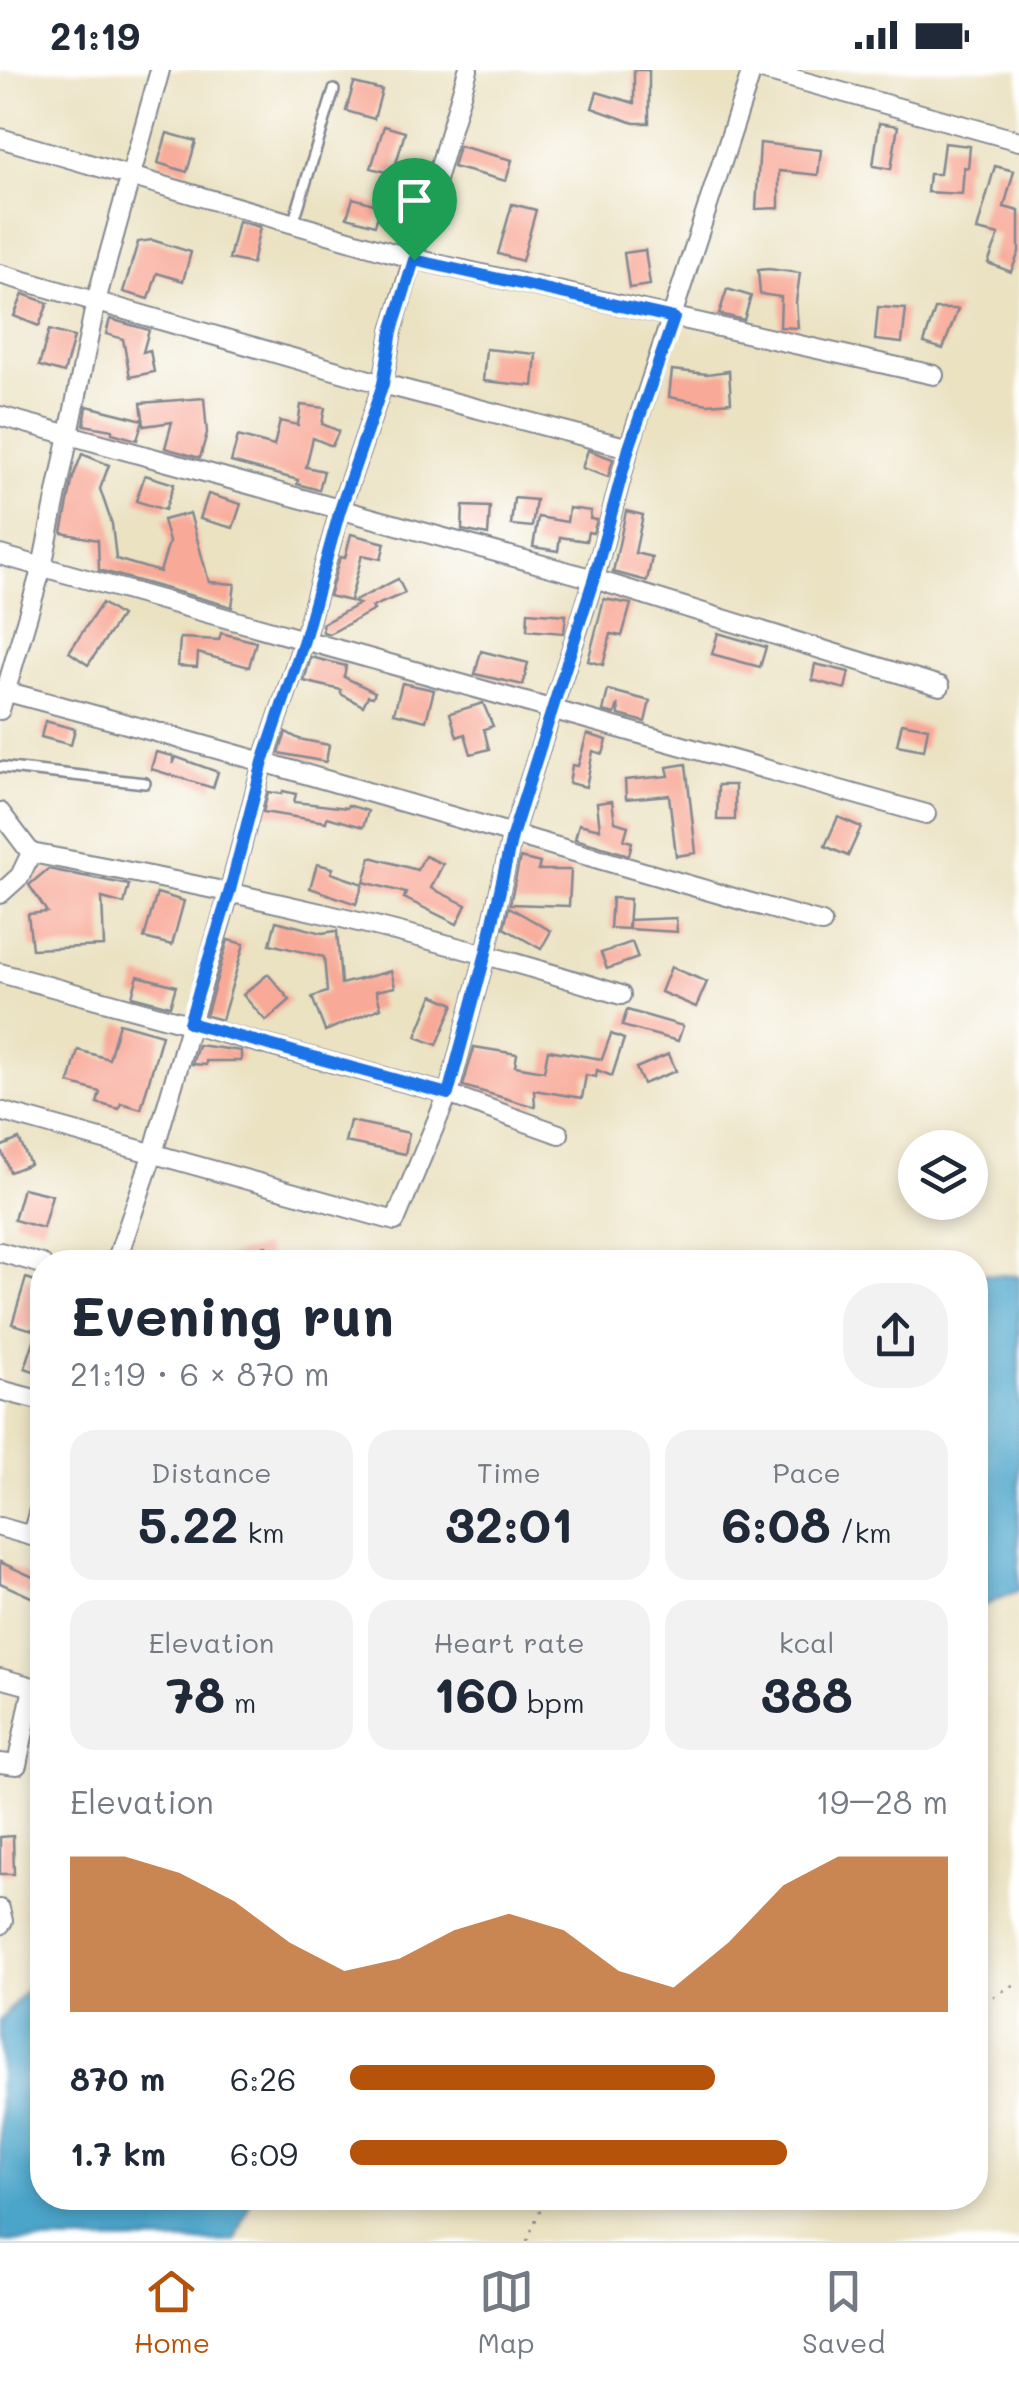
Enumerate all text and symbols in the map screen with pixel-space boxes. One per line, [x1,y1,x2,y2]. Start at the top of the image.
text: 21:19 [50,10,140,60]
pin [372,158,457,261]
icon: arrive [387,173,442,228]
map controls [898,1130,988,1220]
button: layers [898,1130,988,1220]
text: Evening run [70,1278,394,1350]
button: share [843,1283,948,1388]
text: 21:19 · 6 × 870 m [70,1352,329,1394]
text: Distance [151,1454,272,1490]
text: Time [477,1454,541,1490]
text: Pace [772,1454,841,1490]
text: 5.22 [138,1490,239,1556]
text: 32:01 [445,1490,573,1556]
text: 6:08 [722,1490,831,1556]
text: km [239,1514,285,1550]
text: /km [831,1514,892,1550]
text: Elevation [148,1624,274,1660]
text: Heart rate [433,1624,585,1660]
text: kcal [779,1624,835,1660]
text: 78 [166,1660,225,1726]
text: 160 [434,1660,518,1726]
text: 388 [761,1660,853,1726]
text: m [225,1684,256,1720]
text: bpm [518,1684,584,1720]
text: Elevation [70,1780,214,1822]
text: 19–28 m [816,1780,948,1822]
text: 870 m [70,2057,165,2099]
text: 6:26 [230,2057,296,2099]
text: 1.7 km [70,2132,166,2174]
text: 6:09 [230,2132,298,2174]
tab: Home [134,2264,210,2360]
tab: Map [478,2264,535,2360]
tab: Saved [802,2264,885,2360]

